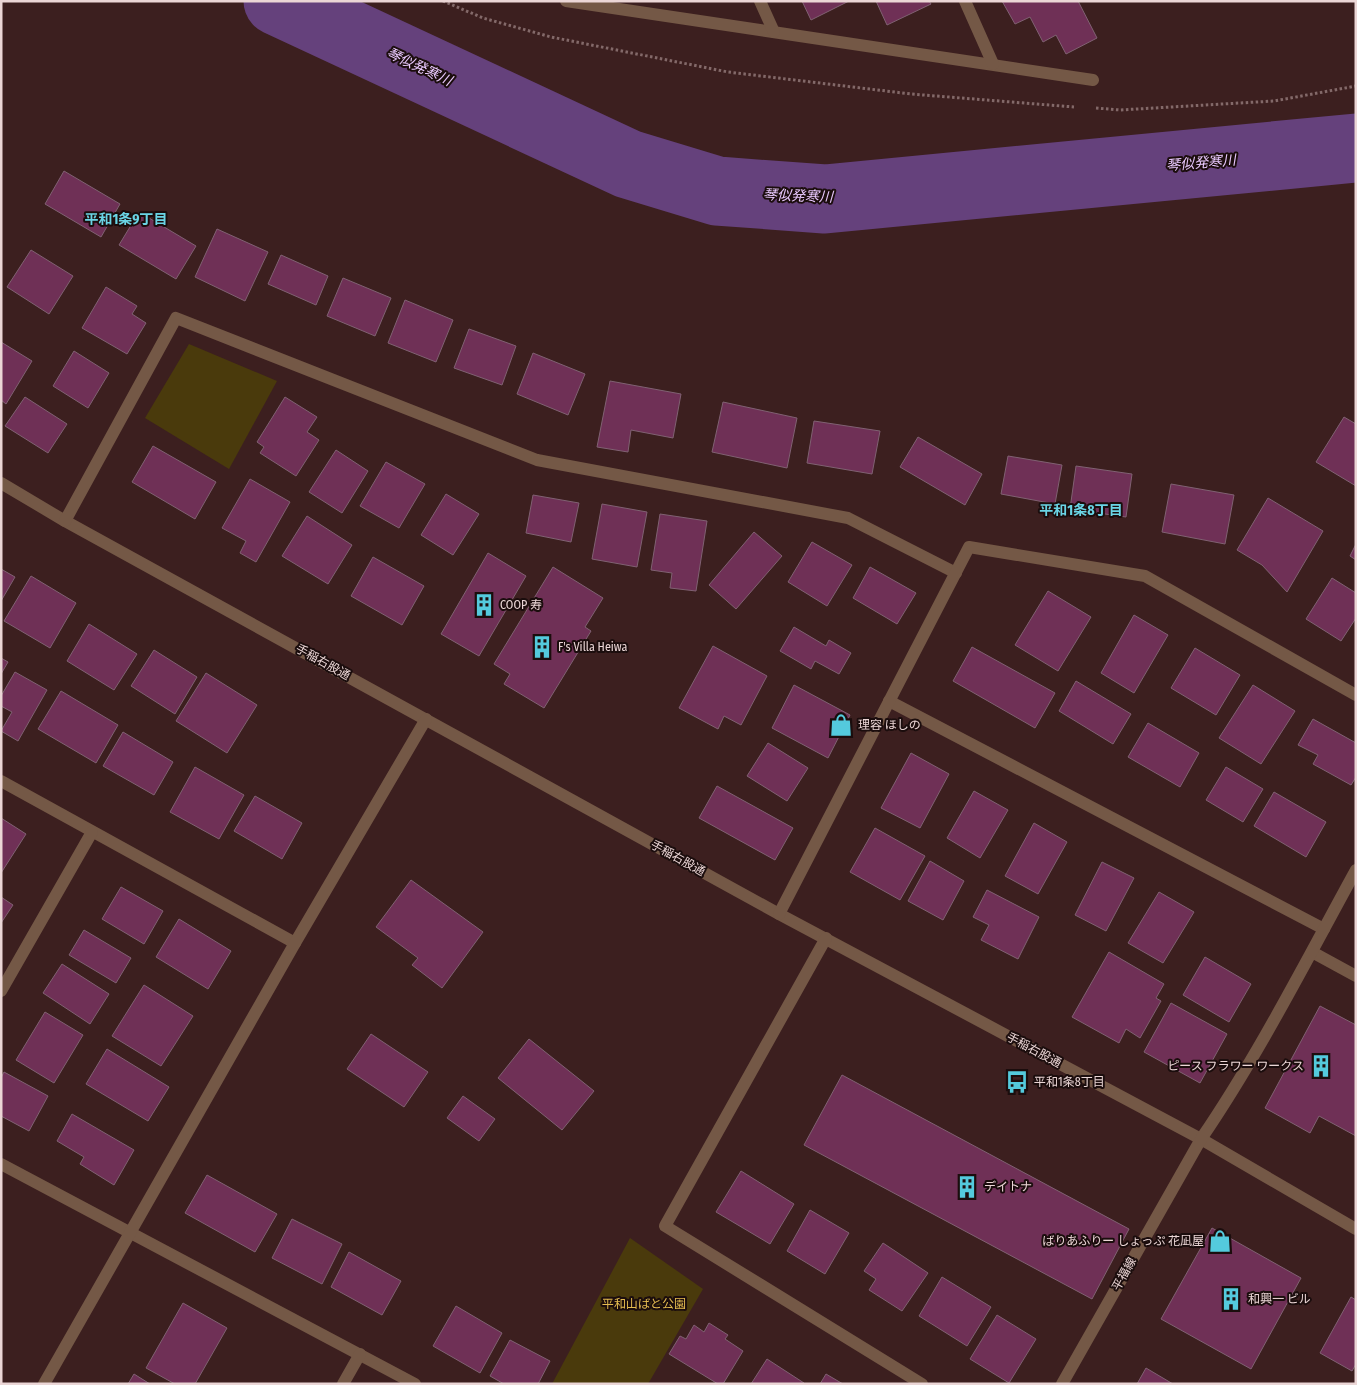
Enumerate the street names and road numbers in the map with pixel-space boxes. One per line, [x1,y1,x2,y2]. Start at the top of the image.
street label: 手稲右股通 [293,641,353,683]
street label: 手稲右股通 [648,837,708,879]
street label: 手稲右股通 [1004,1030,1064,1070]
street label: 平福線 [1109,1255,1139,1293]

